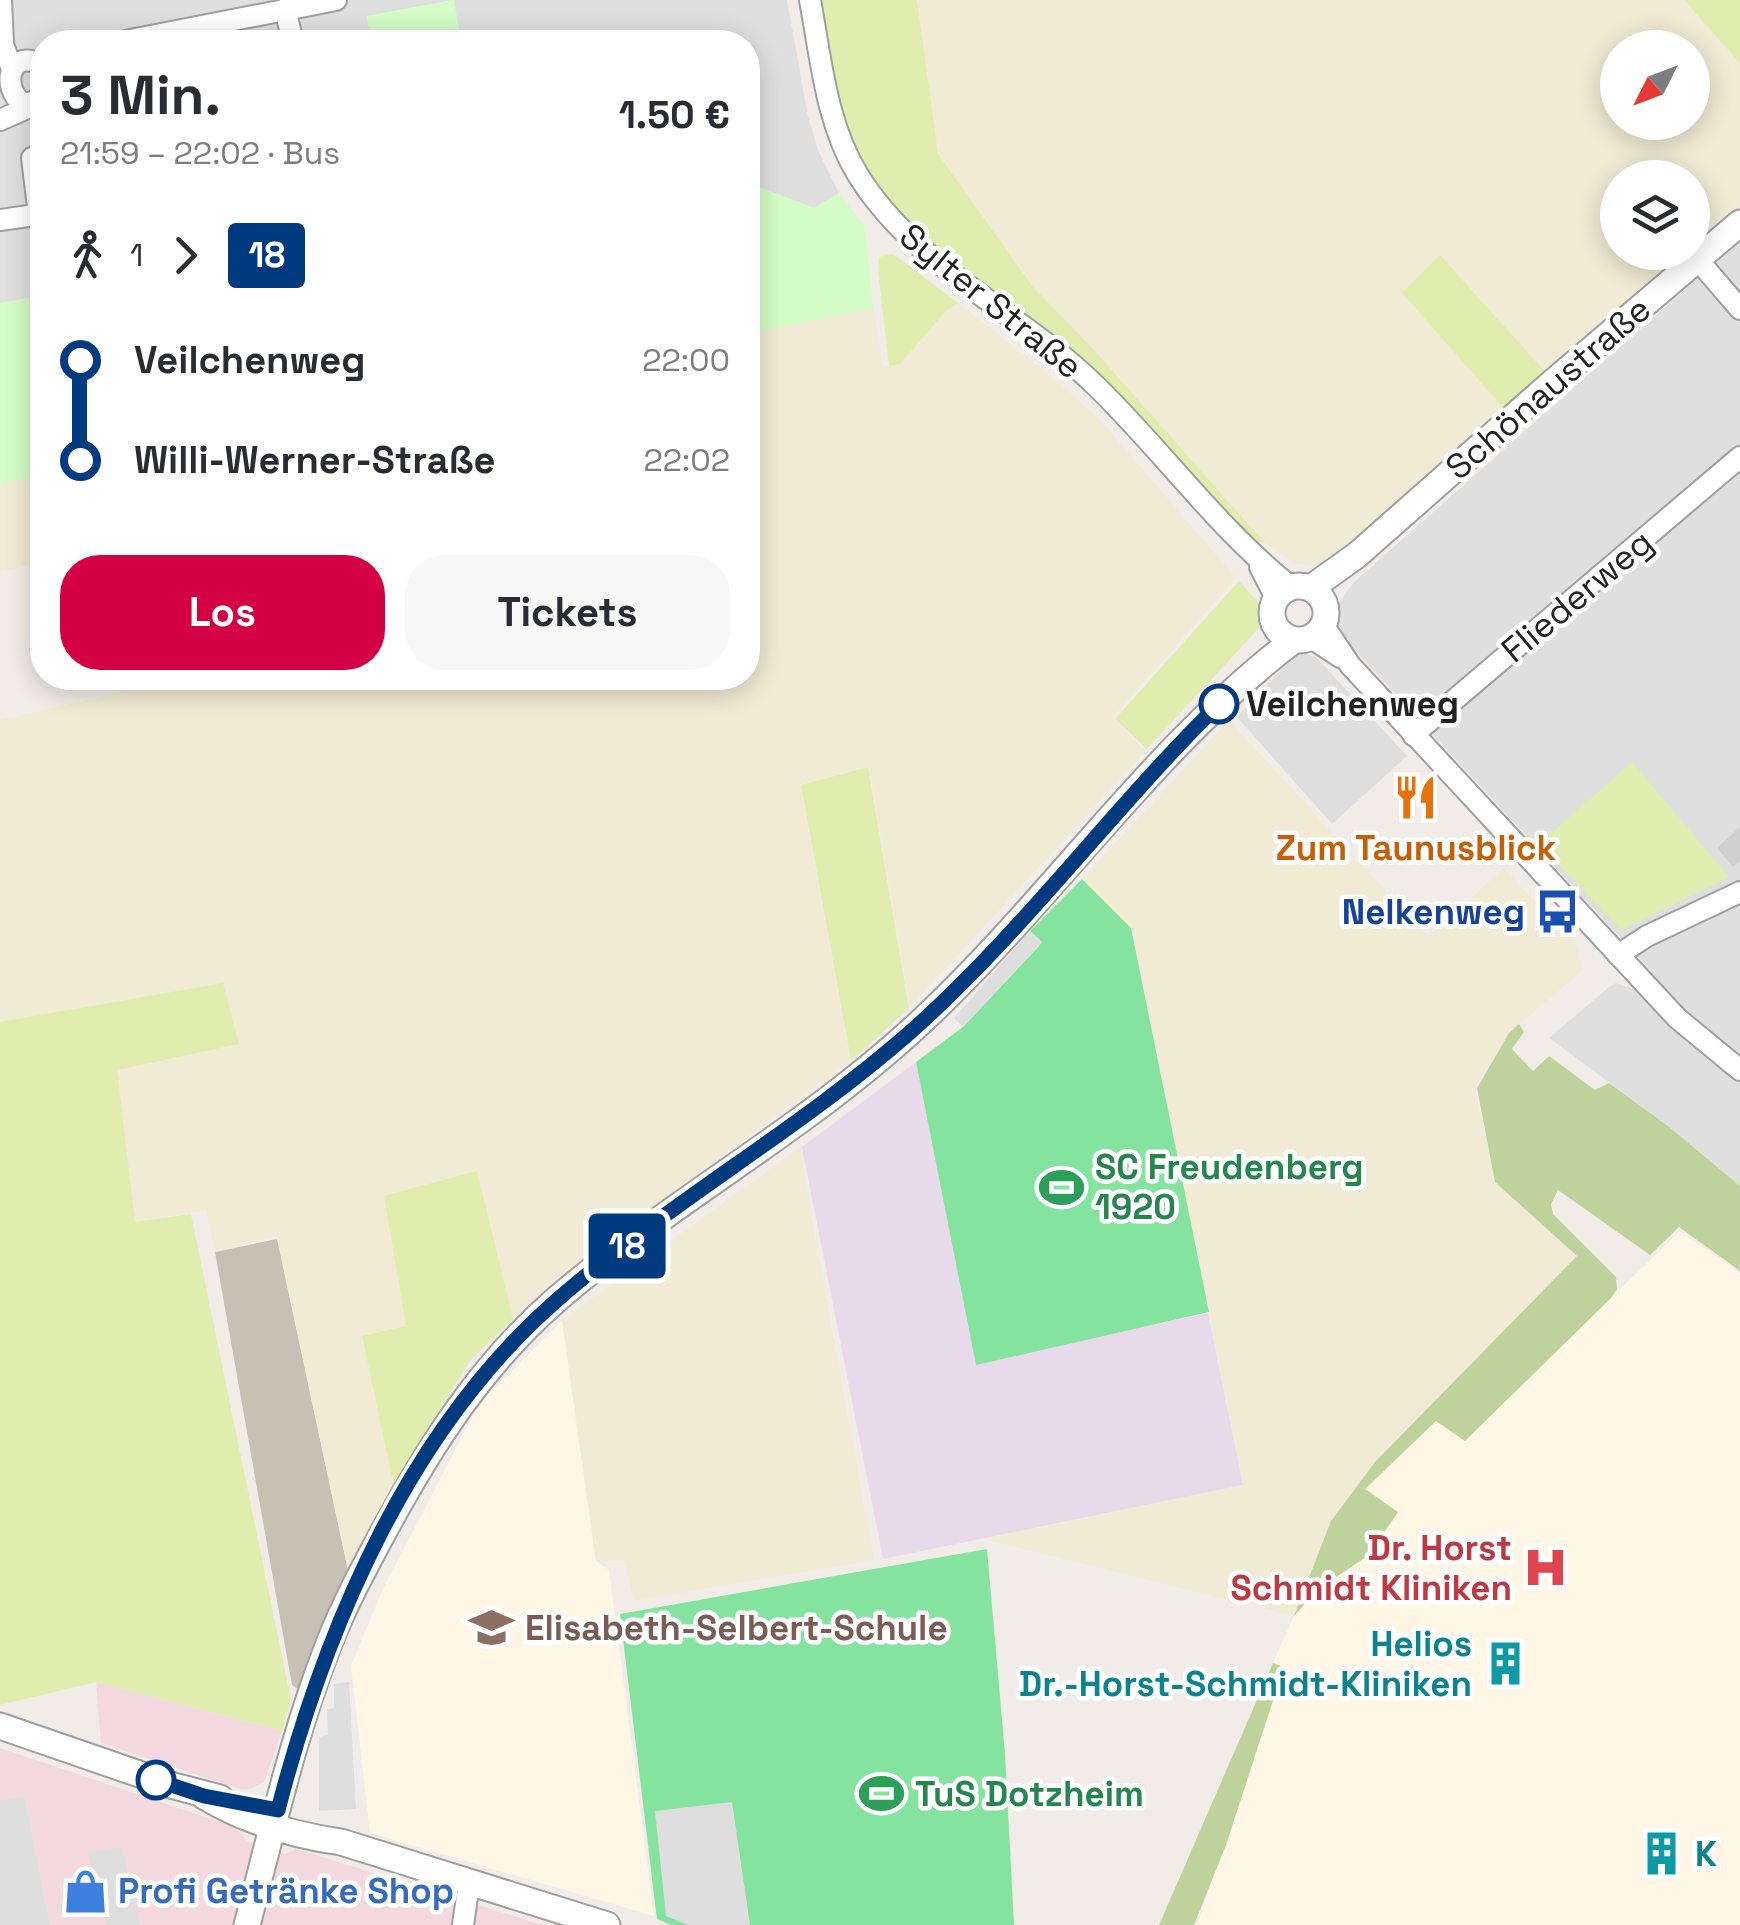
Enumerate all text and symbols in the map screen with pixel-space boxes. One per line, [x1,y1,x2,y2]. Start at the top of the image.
north arrow [1600,30,1710,140]
map controls [1600,30,1710,270]
text: 3 Min. [60,60,221,130]
text: 1.50 € [619,91,730,139]
text: 21:59 – 22:02 · Bus [60,133,340,173]
button: layers [1600,160,1710,270]
street label: Sylter Straße [891,214,1091,388]
icon: walk [60,228,115,283]
icon: forward [158,228,213,283]
text: 18 [248,233,285,277]
text: 1 [130,235,143,275]
street label: Schönaustraße [1436,287,1660,489]
text: Veilchenweg [134,336,365,384]
text: 22:00 [642,340,730,380]
text: Willi-Werner-Straße [134,436,495,484]
text: 22:02 [644,440,730,480]
street label: Fliederweg [1492,520,1662,672]
button: Los [60,555,385,670]
button: Tickets [405,555,730,670]
place label: Veilchenweg [1246,682,1459,726]
marker: Veilchenweg [1200,685,1238,723]
restaurant icon: Zum Taunusblick [1392,774,1440,822]
place label: Zum Taunusblick [1276,826,1557,870]
bus stop icon: Nelkenweg [1534,888,1582,936]
place label: Nelkenweg [1342,890,1525,934]
place label: SC Freudenberg 1920 [1095,1145,1364,1229]
sports icon: SC Freudenberg 1920 [1038,1163,1086,1211]
line badge: 18 [582,1214,672,1278]
text: 18 [609,1224,645,1268]
place label: Dr. Horst Schmidt Kliniken [1230,1526,1512,1610]
hospital icon: Dr. Horst Schmidt Kliniken [1521,1544,1569,1592]
school or university icon: Elisabeth-Selbert-Schule [468,1604,516,1652]
place label: Elisabeth-Selbert-Schule [525,1606,948,1650]
place label: Helios Dr.-Horst-Schmidt-Kliniken [1019,1622,1472,1706]
building icon: Helios Dr.-Horst-Schmidt-Kliniken [1481,1640,1529,1688]
unlabelled marker [137,1761,175,1799]
sports icon: TuS Dotzheim [858,1770,906,1818]
place label: TuS Dotzheim [915,1772,1144,1816]
building icon: K [1638,1830,1686,1878]
place label: K [1695,1832,1717,1876]
shop icon: Profi Getränke Shop [61,1867,109,1915]
place label: Profi Getränke Shop [118,1869,454,1913]

